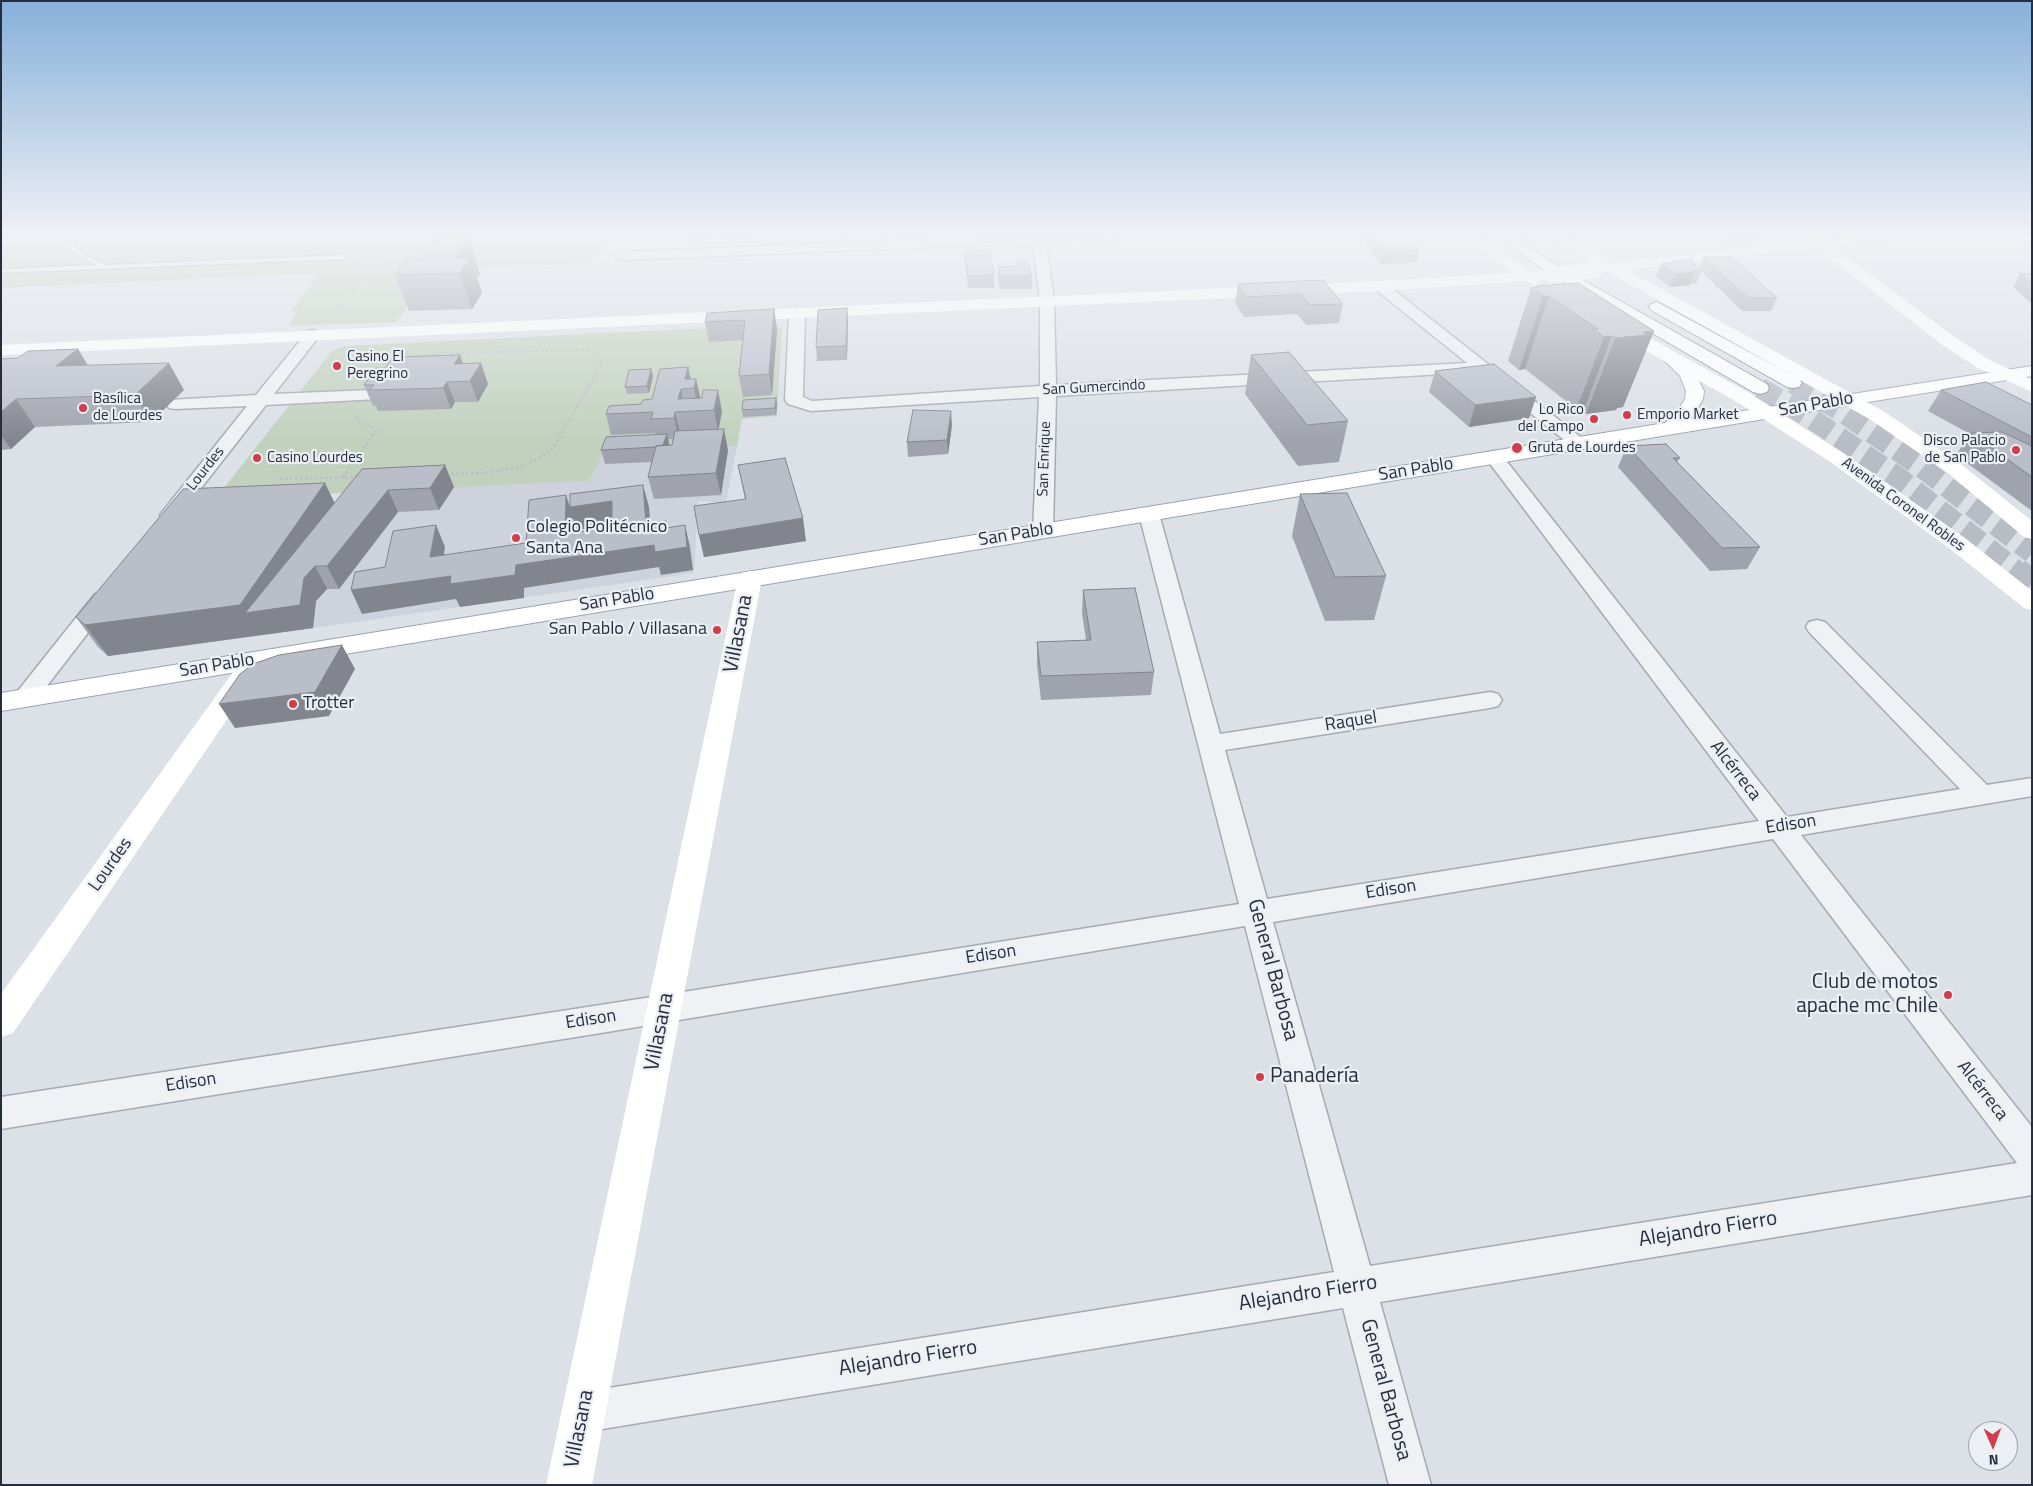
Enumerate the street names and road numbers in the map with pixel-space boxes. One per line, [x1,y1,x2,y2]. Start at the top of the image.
street label: San Gumercindo [1042,376,1146,400]
street label: San Pablo [1777,388,1855,422]
street label: San Enrique [1035,421,1055,497]
street label: Lourdes [183,444,229,494]
street label: San Pablo [1377,453,1455,487]
street label: Avenida Coronel Robles [1838,454,1968,556]
street label: San Pablo [977,518,1055,552]
street label: San Pablo [578,583,656,617]
street label: Villasana [719,593,759,675]
street label: San Pablo [178,649,256,683]
street label: Raquel [1323,707,1379,737]
street label: Alcérreca [1705,737,1765,805]
street label: Edison [1764,810,1818,840]
street label: Lourdes [85,834,137,896]
street label: Edison [1364,875,1418,905]
street label: General Barbosa [1241,896,1303,1044]
street label: Edison [964,940,1018,970]
street label: Villasana [640,991,680,1073]
street label: Edison [564,1005,618,1035]
street label: Alcérreca [1952,1057,2012,1125]
street label: Edison [164,1068,218,1098]
street label: Alejandro Fierro [1637,1207,1779,1253]
street label: Alejandro Fierro [1237,1271,1379,1317]
street label: General Barbosa [1354,1316,1416,1464]
street label: Alejandro Fierro [837,1336,979,1382]
street label: Villasana [560,1388,600,1470]

